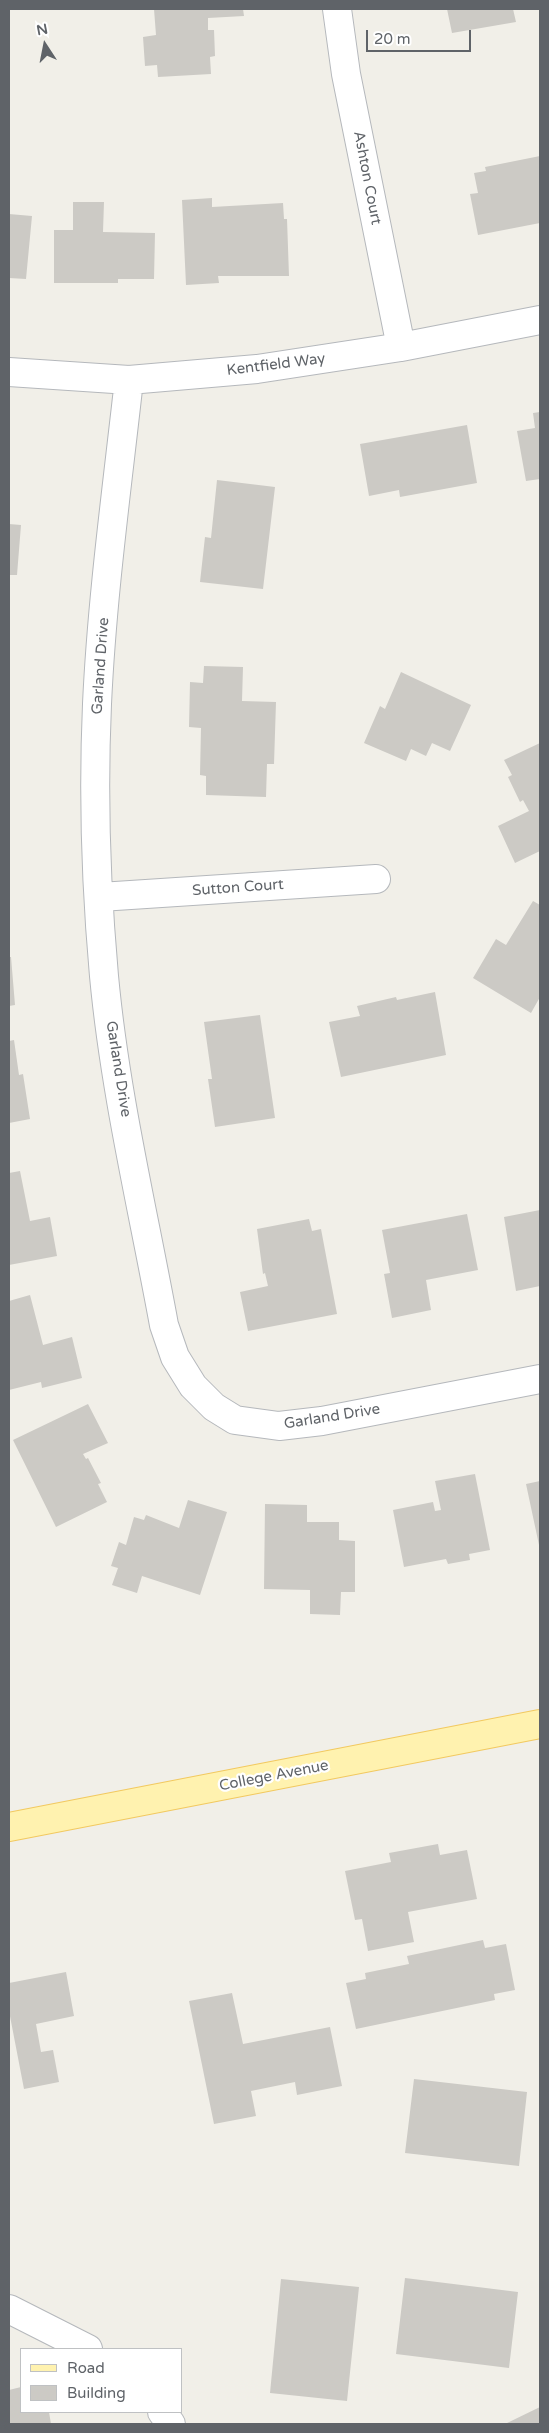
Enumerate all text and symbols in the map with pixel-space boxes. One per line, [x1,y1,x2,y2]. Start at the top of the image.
north arrow [20,20,70,70]
text: N [35,20,49,39]
scale bar [369,20,474,52]
text: 20 m [374,30,411,48]
street label: Ashton Court [349,130,385,226]
street label: Kentfield Way [226,350,326,380]
street label: Garland Drive [89,617,113,715]
street label: Sutton Court [192,876,284,900]
street label: Garland Drive [102,1020,134,1118]
street label: Garland Drive [283,1401,381,1433]
street label: College Avenue [218,1757,330,1795]
legend [20,2348,182,2413]
text: Road [67,2359,105,2377]
text: Building [67,2384,126,2402]

